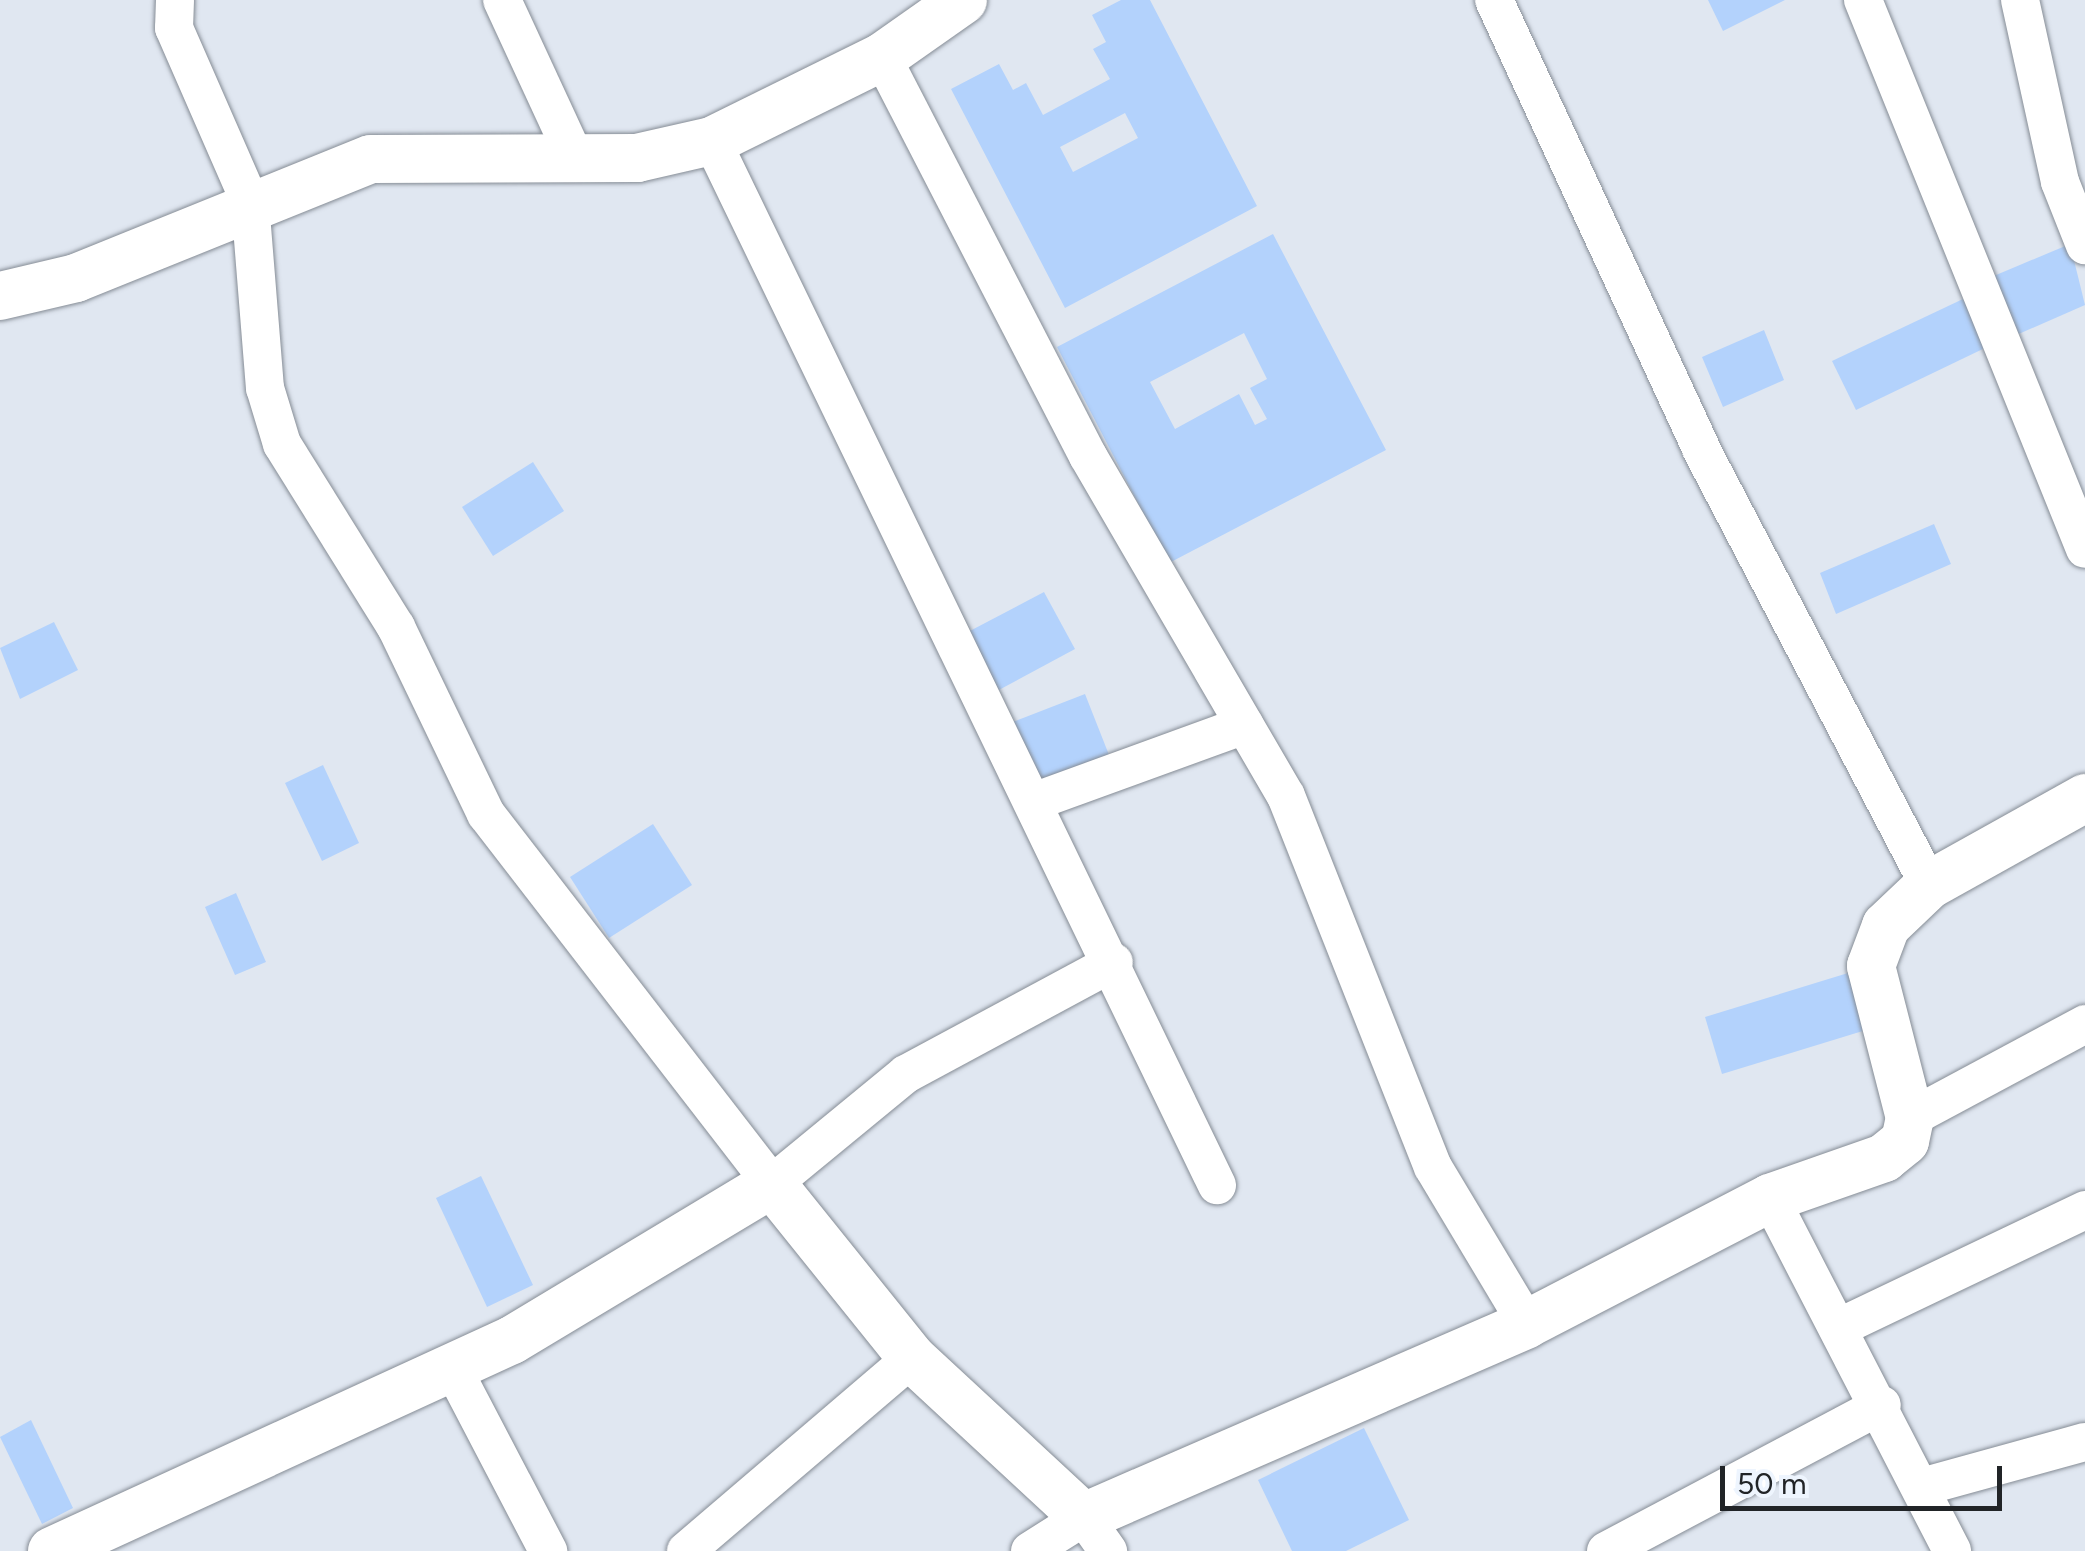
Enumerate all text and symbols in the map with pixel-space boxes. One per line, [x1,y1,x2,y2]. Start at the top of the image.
scale bar [1725,1446,2008,1508]
text: 50 m [1737,1465,1806,1502]

